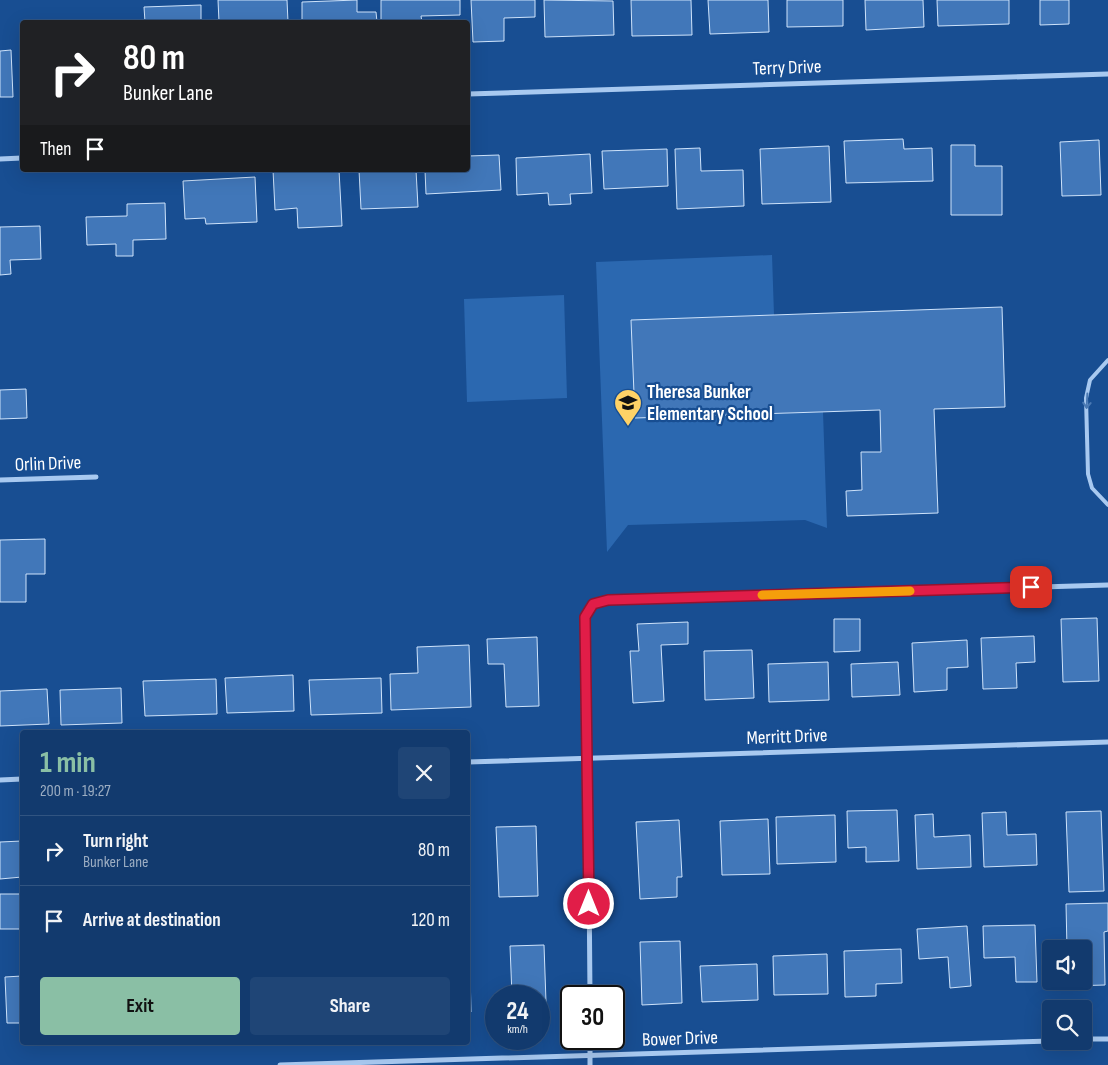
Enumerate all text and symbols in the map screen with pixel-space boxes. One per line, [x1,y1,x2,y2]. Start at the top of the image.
text: 80 m [123,37,185,80]
icon: right [40,40,105,105]
street label: Terry Drive [752,55,822,81]
text: Bunker Lane [123,80,213,107]
icon: arrive [81,135,109,163]
text: Then [40,138,71,161]
place label: Theresa Bunker Elementary School [647,381,773,426]
school or university icon: Theresa Bunker Elementary School [613,388,643,427]
one-way arrow [1082,392,1091,408]
street label: Orlin Drive [14,451,82,477]
pin [1010,566,1052,608]
icon: arrive [1017,573,1045,601]
street label: Merritt Drive [746,724,828,750]
text: 1 min [40,745,96,781]
button: close [398,747,450,799]
text: 200 m · 19:27 [40,782,111,801]
text: Turn right [83,830,148,853]
icon: right [40,837,68,865]
text: 80 m [418,839,450,862]
text: Bunker Lane [83,853,148,872]
position arrow [562,877,614,929]
icon: arrive [40,907,68,935]
text: Arrive at destination [83,909,221,932]
text: 120 m [412,909,450,932]
map controls [1042,940,1092,1050]
button: sound [1042,940,1092,990]
button: Exit [40,977,240,1035]
button: Share [250,977,450,1035]
speed limit sign: 30 [560,985,625,1050]
text: 24 [506,996,529,1027]
button: search [1042,1000,1092,1050]
text: km/h [507,1022,528,1037]
street label: Bower Drive [642,1026,718,1052]

